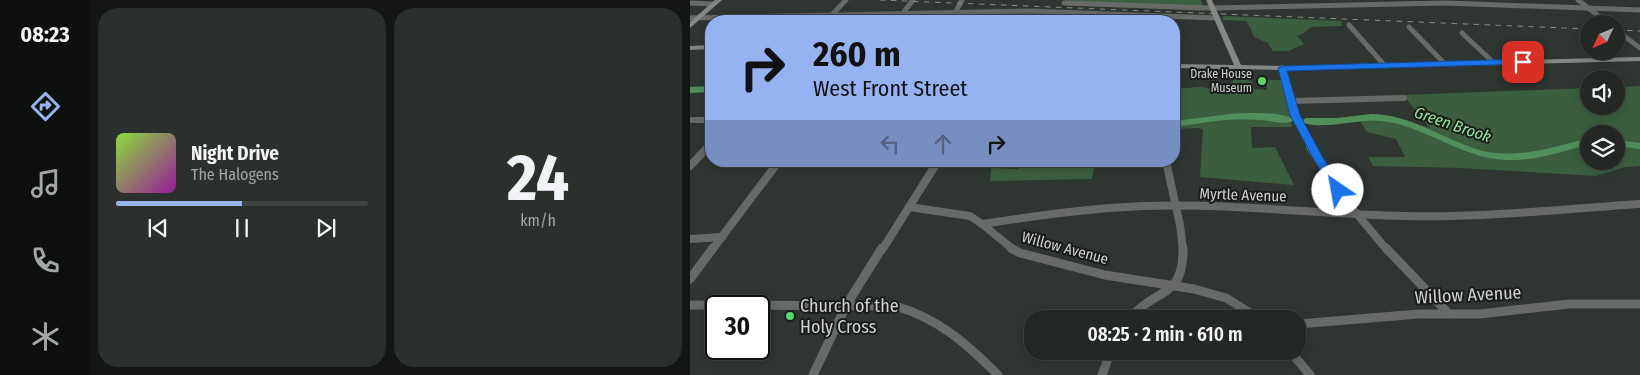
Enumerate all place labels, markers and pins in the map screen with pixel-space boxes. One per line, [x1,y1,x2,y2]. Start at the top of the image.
pin [1502,41,1544,83]
place label: Drake House Museum [1190,67,1252,95]
marker: Drake House Museum [1256,75,1268,87]
place label: Church of the Holy Cross [800,295,899,338]
marker: Church of the Holy Cross [784,310,796,322]

